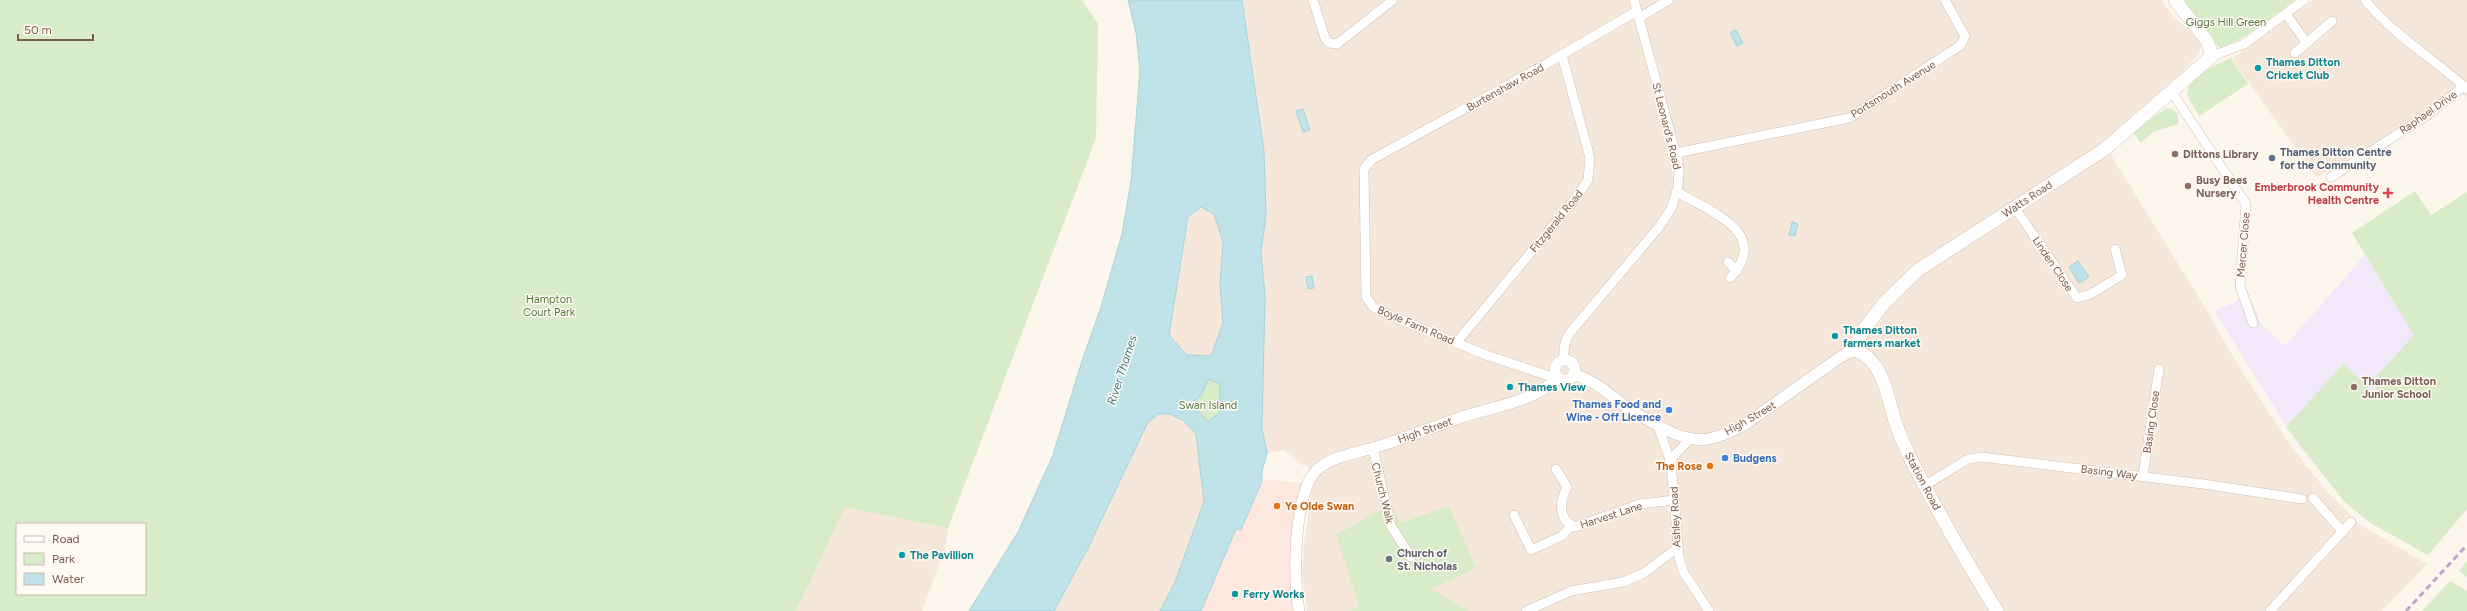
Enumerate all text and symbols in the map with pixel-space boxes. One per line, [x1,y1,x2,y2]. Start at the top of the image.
scale bar [18,16,93,42]
park label: Giggs Hill Green [2186,16,2266,29]
text: 50 m [24,23,52,37]
place label: Thames Ditton Cricket Club [2266,56,2340,82]
street label: Portsmouth Avenue [1848,58,1938,121]
street label: Burtenshaw Road [1464,61,1546,114]
marker: Thames Ditton Cricket Club [2253,63,2263,73]
street label: St Leonard's Road [1649,81,1684,171]
street label: Raphael Drive [2397,88,2460,137]
place label: Thames Ditton Centre for the Community [2280,146,2392,172]
place label: Dittons Library [2183,148,2259,161]
marker: Dittons Library [2170,149,2180,159]
marker: Thames Ditton Centre for the Community [2267,153,2277,163]
place label: Busy Bees Nursery [2196,174,2247,200]
street label: Watts Road [2000,178,2055,220]
marker: Busy Bees Nursery [2183,181,2193,191]
place label: Emberbrook Community Health Centre [2254,181,2380,207]
street label: Fitzgerald Road [1527,187,1586,255]
marker: Emberbrook Community Health Centre [2382,187,2394,199]
street label: Mercer Close [2234,212,2253,278]
street label: Linden Close [2029,234,2076,294]
park label: Hampton Court Park [523,293,576,319]
street label: Boyle Farm Road [1375,303,1456,348]
place label: Thames Ditton farmers market [1843,324,1921,350]
marker: Thames Ditton farmers market [1830,331,1840,341]
water label: River Thames [1104,333,1140,407]
place label: Thames Ditton Junior School [2362,375,2436,401]
place label: Thames View [1518,381,1587,394]
marker: Thames View [1505,382,1515,392]
marker: Thames Ditton Junior School [2349,382,2359,392]
street label: Basing Close [2141,390,2162,454]
place label: Thames Food and Wine - Off Licence [1566,398,1661,424]
park label: Swan Island [1179,399,1237,412]
street label: High Street [1722,399,1778,438]
marker: Thames Food and Wine - Off Licence [1664,405,1674,415]
street label: High Street [1396,415,1454,446]
street label: Station Road [1902,450,1943,512]
place label: Budgens [1733,452,1777,465]
marker: Budgens [1720,453,1730,463]
place label: The Rose [1656,460,1702,473]
street label: Church Walk [1369,461,1397,526]
marker: The Rose [1705,461,1715,471]
street label: Basing Way [2080,463,2138,482]
street label: Ashley Road [1667,486,1684,548]
street label: Harvest Lane [1578,499,1644,532]
place label: Ye Olde Swan [1285,500,1354,513]
marker: Ye Olde Swan [1272,501,1282,511]
legend [16,523,146,595]
text: Road [52,532,80,546]
place label: Church of St. Nicholas [1397,547,1457,573]
place label: The Pavillion [910,549,974,562]
marker: The Pavillion [897,550,907,560]
text: Park [52,552,75,566]
marker: Church of St. Nicholas [1384,554,1394,564]
text: Water [52,572,84,586]
place label: Ferry Works [1243,588,1304,601]
marker: Ferry Works [1230,589,1240,599]

